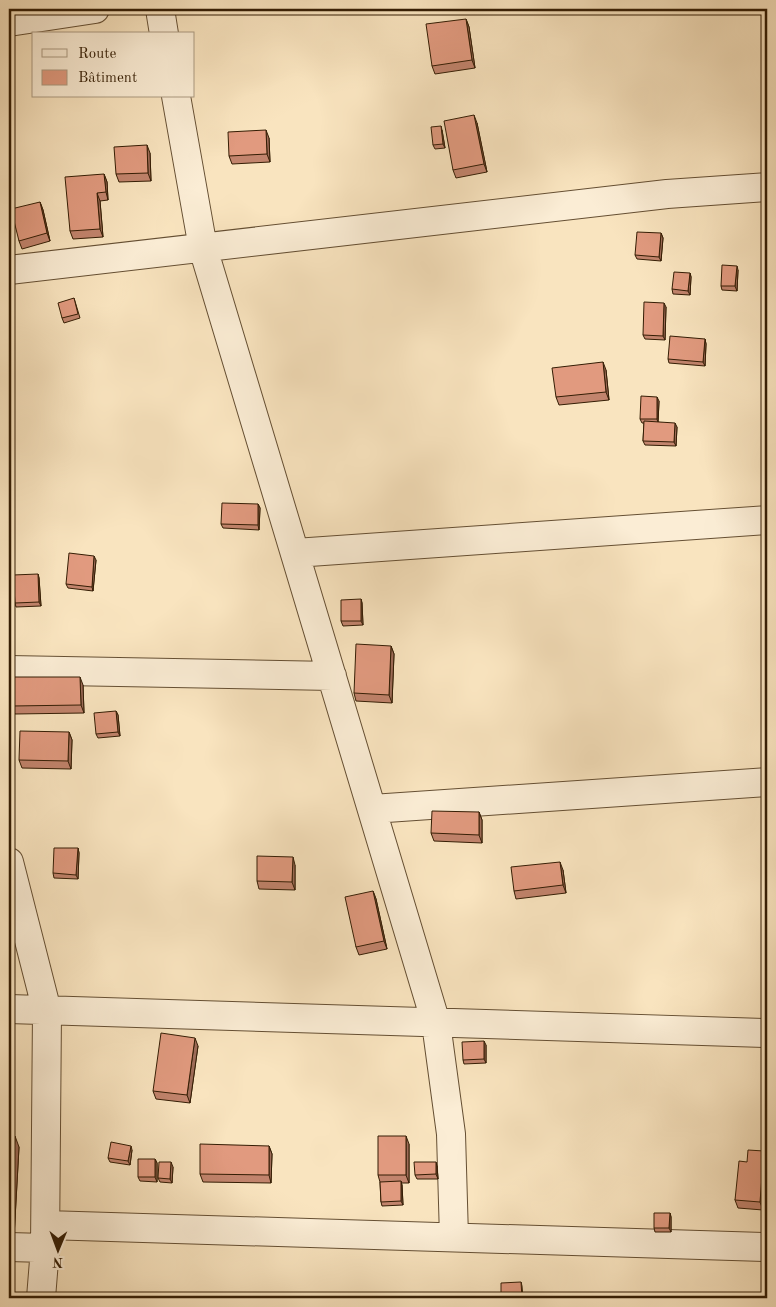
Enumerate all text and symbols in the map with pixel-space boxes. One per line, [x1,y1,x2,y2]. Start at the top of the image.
legend [32,32,195,98]
text: Route [78,47,116,62]
text: Bâtiment [78,71,137,86]
north arrow [32,1224,82,1274]
text: N [52,1255,63,1269]

